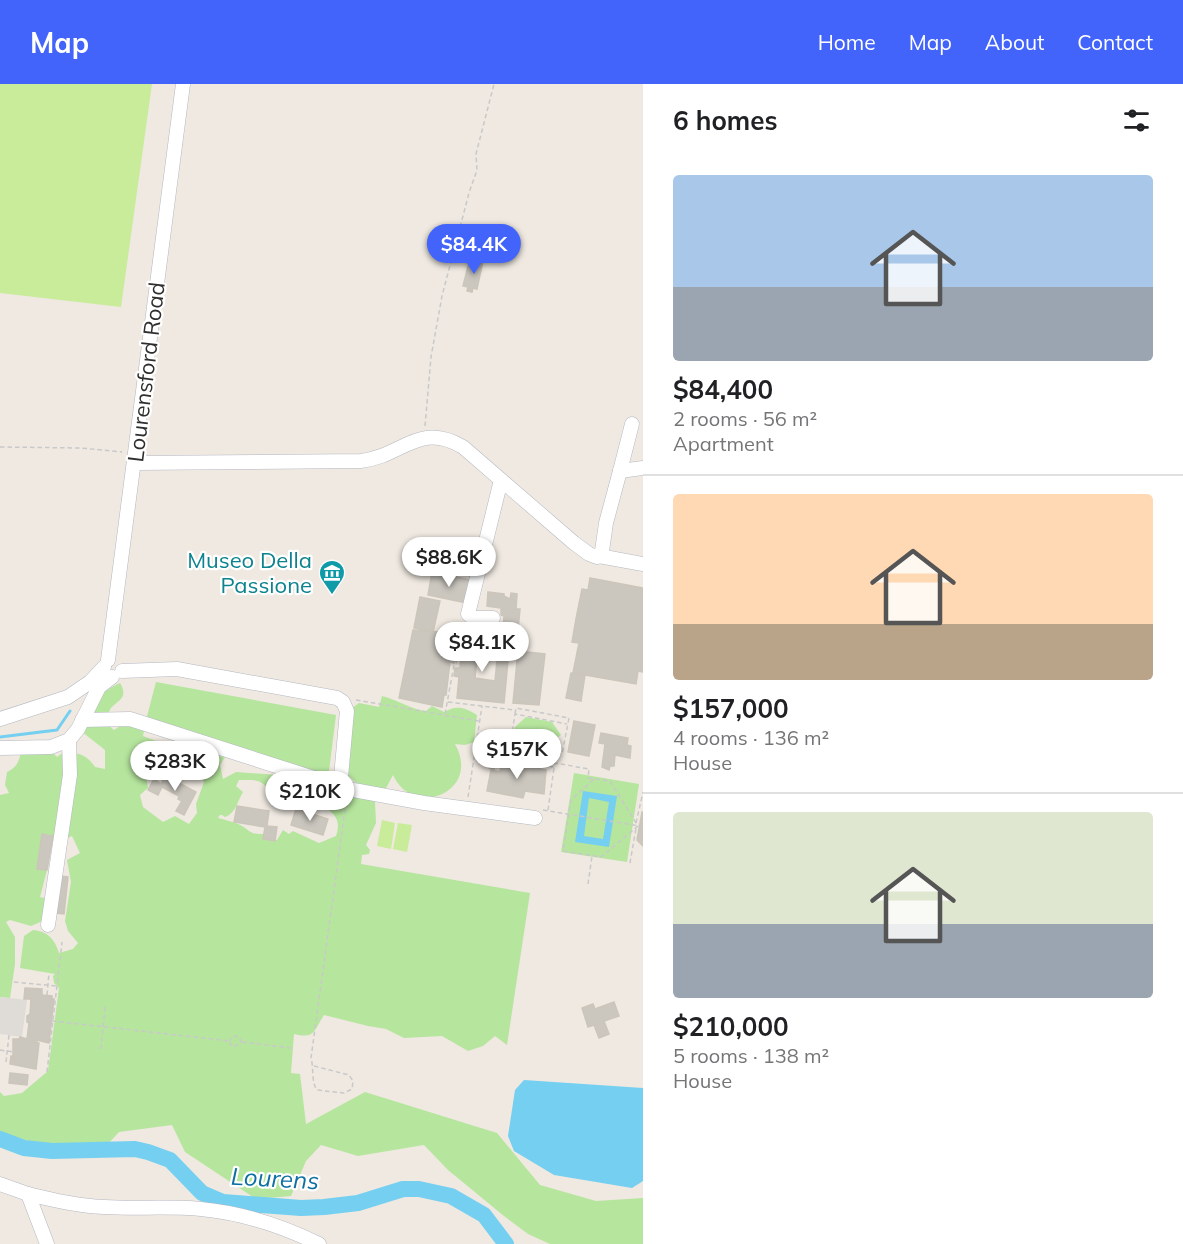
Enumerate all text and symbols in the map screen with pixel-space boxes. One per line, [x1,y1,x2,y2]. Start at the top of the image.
text: Map [30,25,89,60]
text: Home [818,29,876,55]
text: Map [909,29,952,55]
text: About [985,29,1044,55]
text: Contact [1077,29,1153,55]
text: 6 homes [673,104,777,137]
icon: filters [1120,104,1153,137]
icon: home [859,214,967,322]
pin: $84.4K [425,224,523,275]
text: $84.4K [441,231,507,256]
street label: Lourensford Road [121,280,171,464]
text: $84,400 [673,373,773,406]
text: 2 rooms · 56 m² [673,406,817,431]
text: Apartment [673,431,774,456]
icon: home [859,533,967,641]
pin: $88.6K [400,537,498,588]
text: $88.6K [416,544,482,569]
place label: Museo Della Passione [187,546,312,599]
museum icon: Museo Della Passione [317,558,347,596]
pin: $84.1K [433,622,531,673]
text: $84.1K [449,629,515,654]
text: $157,000 [673,692,789,725]
text: 4 rooms · 136 m² [673,725,829,750]
pin: $157K [475,729,559,780]
text: $157K [486,736,548,761]
pin: $283K [133,741,217,792]
text: $283K [144,748,206,773]
text: House [673,750,732,775]
pin: $210K [268,771,352,822]
text: $210K [279,778,341,803]
icon: home [859,851,967,959]
text: $210,000 [673,1010,789,1043]
text: 5 rooms · 138 m² [673,1043,829,1068]
text: House [673,1068,732,1093]
water label: Lourens [230,1161,320,1195]

